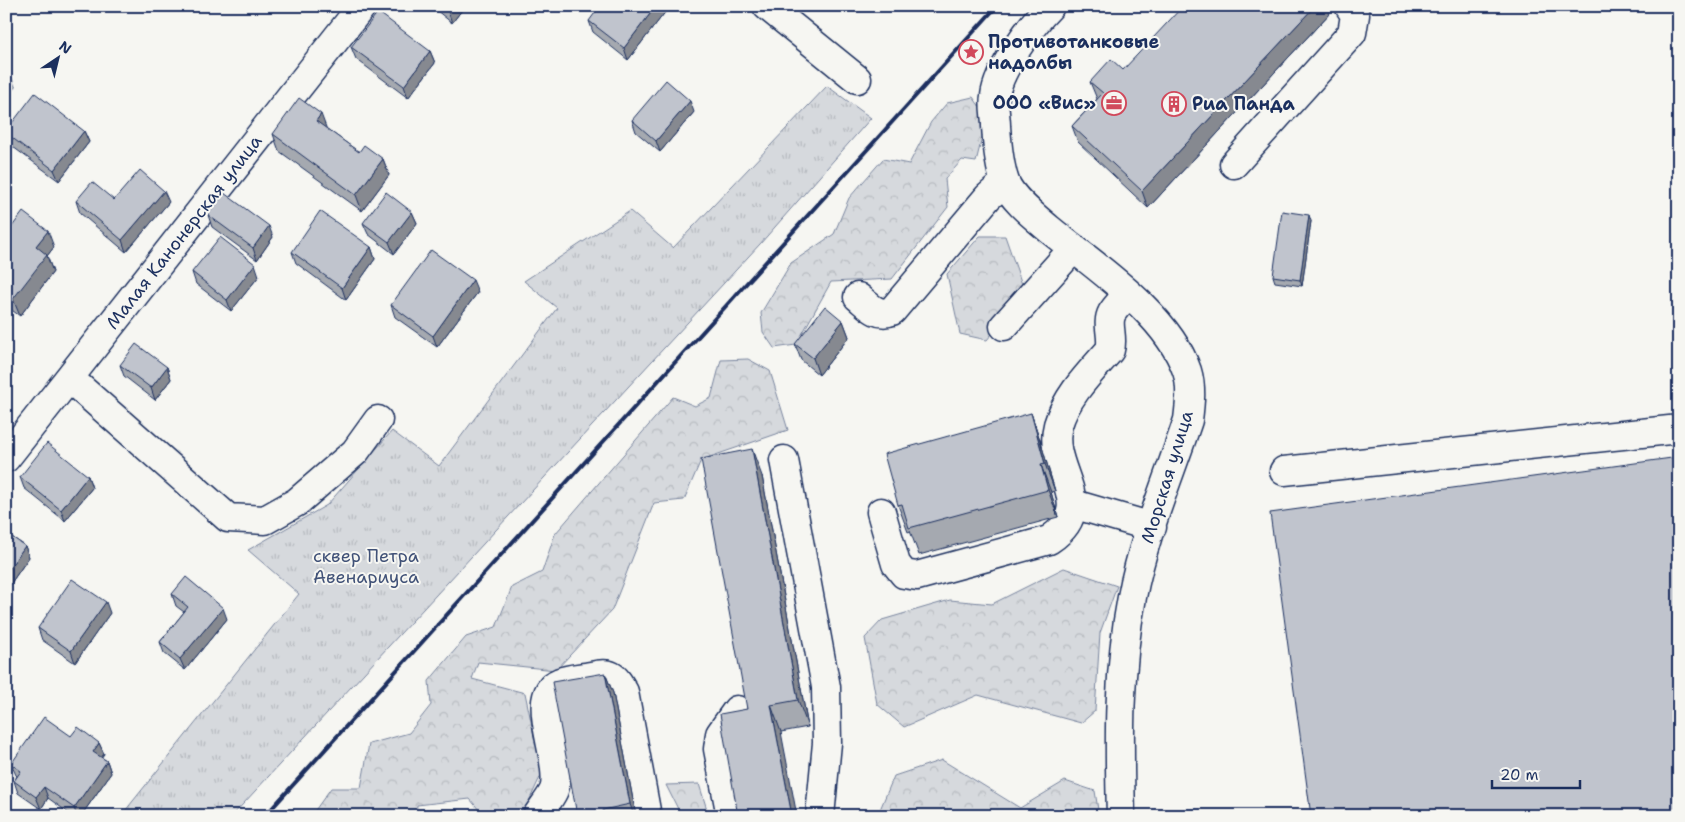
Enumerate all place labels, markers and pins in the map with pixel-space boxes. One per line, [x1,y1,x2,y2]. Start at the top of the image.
place label: Противотанковые надолбы [988,30,1159,75]
place icon: Противотанковые надолбы [958,39,984,65]
office icon: ООО «Вис» [1101,90,1127,116]
place label: ООО «Вис» [992,91,1096,115]
building icon: Риа Панда [1161,91,1187,117]
place label: Риа Панда [1192,92,1296,116]

